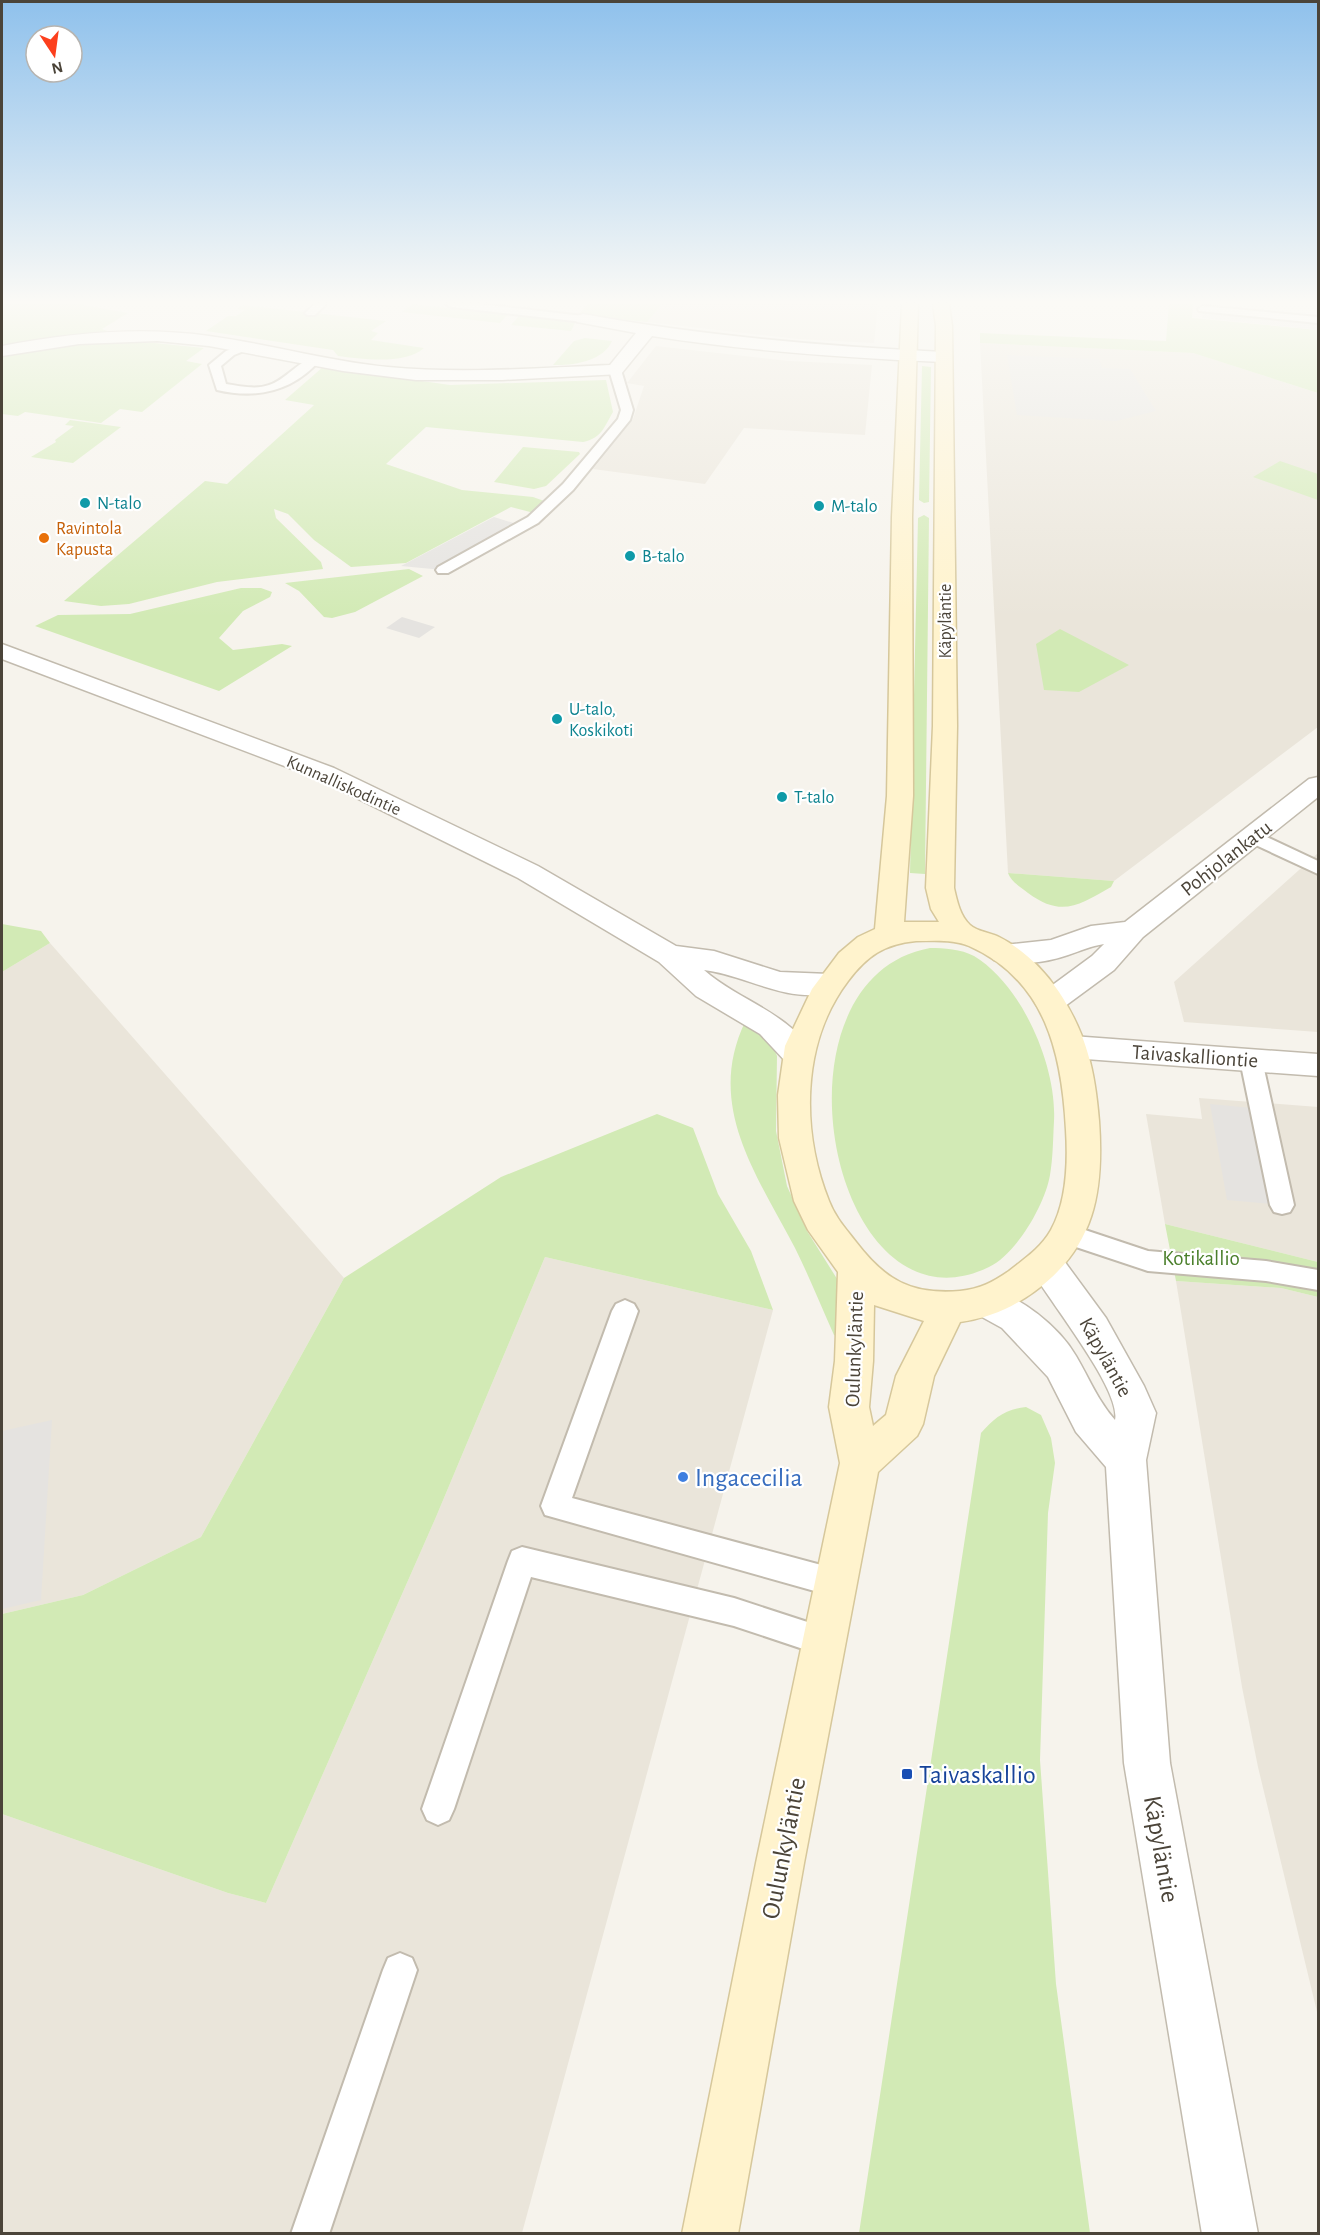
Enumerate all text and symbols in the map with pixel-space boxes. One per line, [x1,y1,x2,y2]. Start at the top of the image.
north arrow [24,24,84,84]
text: N [50,59,64,77]
place label: N-talo [97,495,142,513]
marker: N-talo [78,496,92,510]
place label: M-talo [831,498,878,516]
marker: M-talo [812,499,826,513]
place label: Ravintola Kapusta [56,520,122,559]
marker: Ravintola Kapusta [37,531,51,545]
place label: B-talo [642,548,685,566]
marker: B-talo [623,549,637,563]
street label: Käpyläntie [937,584,955,658]
place label: U-talo, Koskikoti [569,701,633,740]
marker: U-talo, Koskikoti [550,712,564,726]
street label: Kunnalliskodintie [284,753,404,819]
place label: T-talo [794,789,835,807]
marker: T-talo [775,790,789,804]
street label: Pohjolankatu [1177,816,1276,900]
street label: Taivaskalliontie [1131,1042,1259,1071]
park label: Kotikallio [1162,1248,1240,1269]
street label: Oulunkyläntie [842,1291,867,1407]
street label: Käpyläntie [1075,1314,1136,1401]
place label: Ingacecilia [695,1465,802,1491]
marker: Ingacecilia [676,1470,690,1484]
place label: Taivaskallio [919,1762,1036,1788]
marker: Taivaskallio [900,1767,914,1781]
street label: Oulunkyläntie [758,1775,810,1921]
street label: Käpyläntie [1139,1794,1183,1905]

